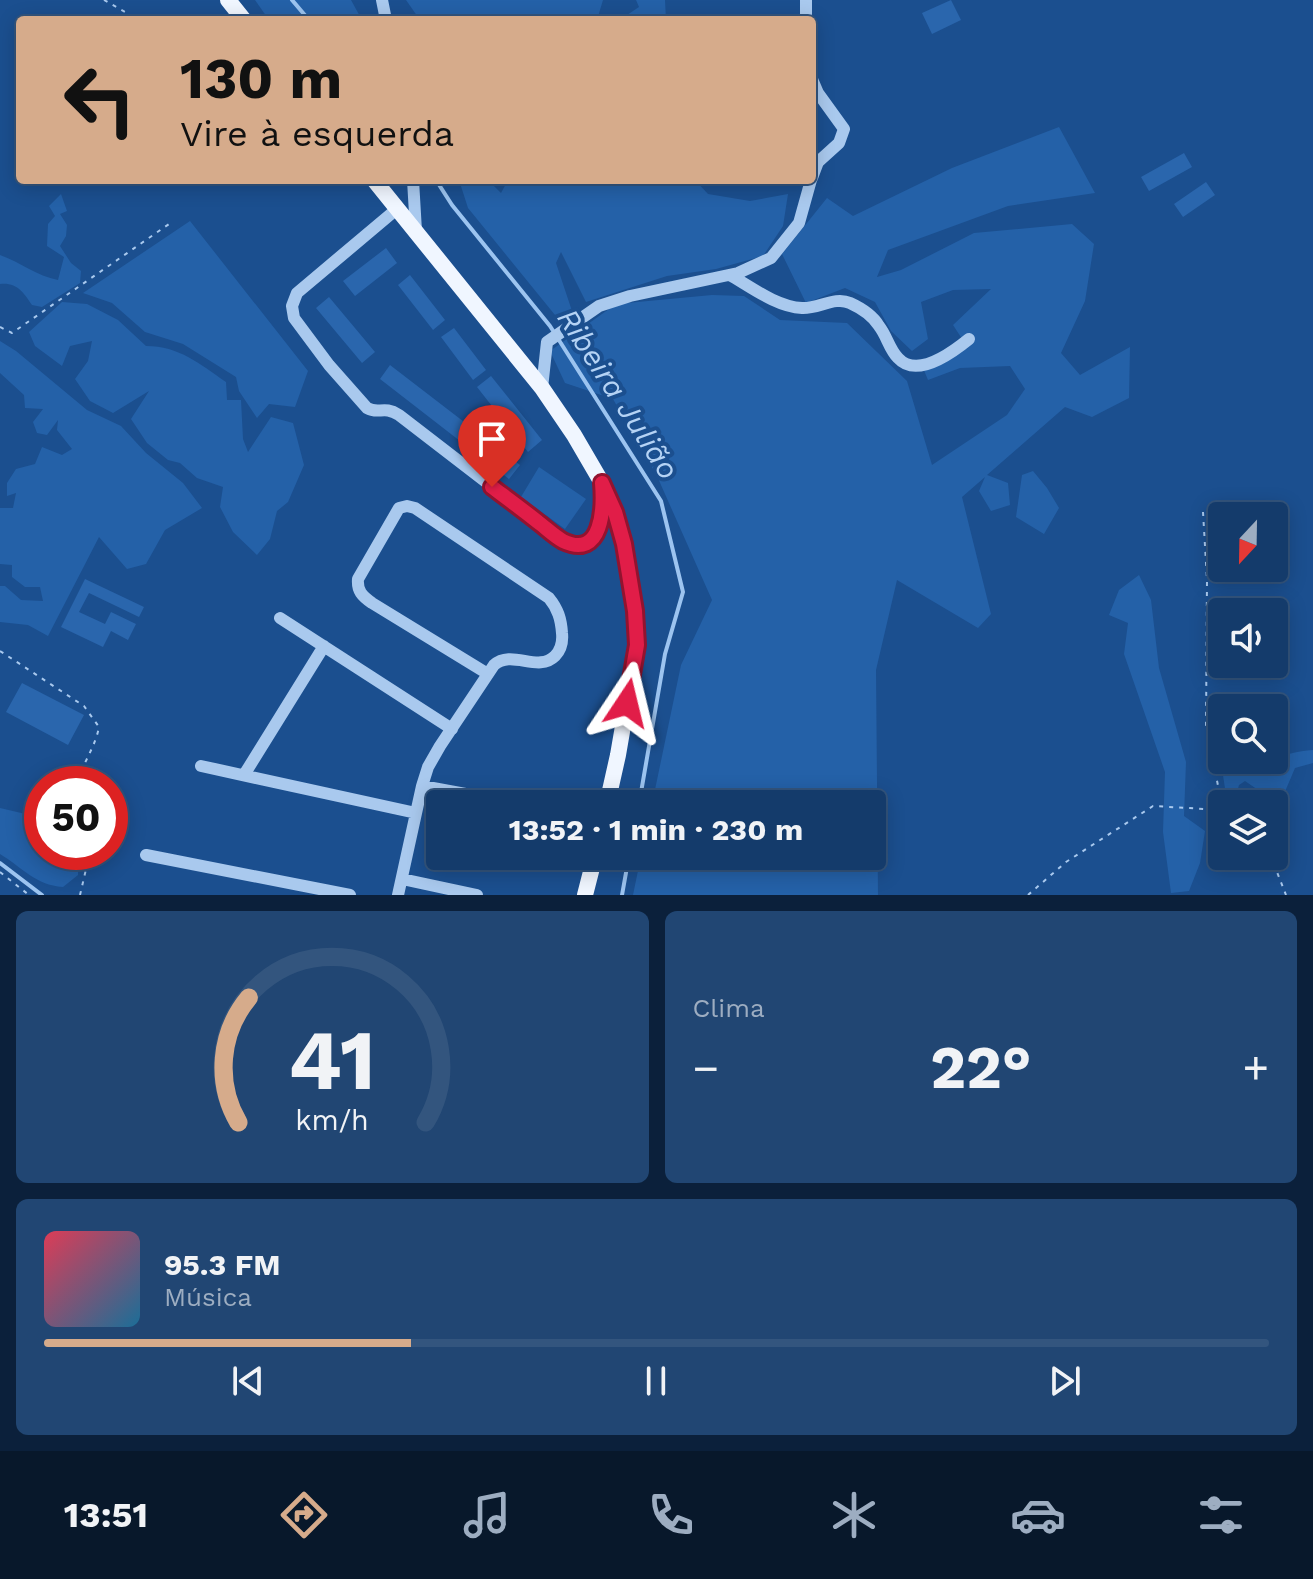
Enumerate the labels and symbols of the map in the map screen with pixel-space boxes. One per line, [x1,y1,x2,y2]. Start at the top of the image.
water label: Ribeira Julião [550,302,687,486]
pin [458,405,526,487]
north arrow [1208,502,1288,582]
position arrow [585,661,669,745]
speed limit sign: 50 [24,766,128,870]

